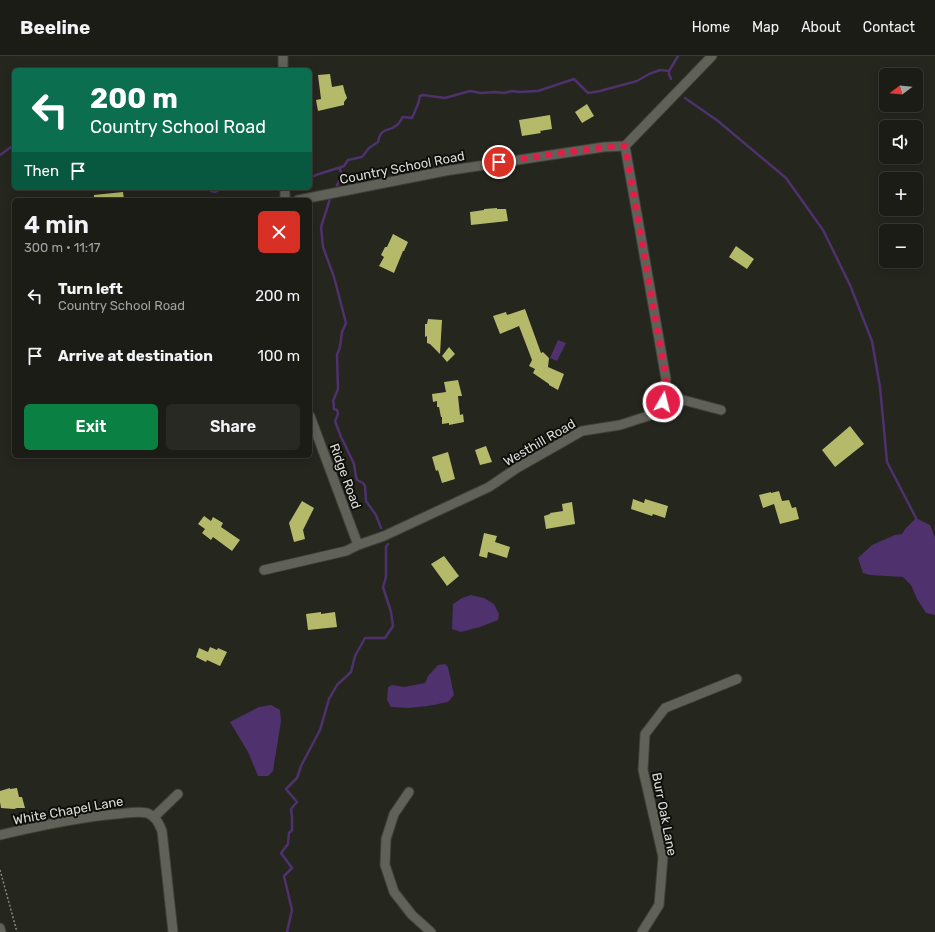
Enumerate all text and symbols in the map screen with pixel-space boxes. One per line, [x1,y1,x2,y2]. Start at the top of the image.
text: Beeline [20,16,90,39]
text: Home [692,19,730,36]
text: Map [752,19,779,36]
text: About [801,19,841,36]
text: Contact [863,19,915,36]
north arrow [879,68,923,112]
map controls [879,68,923,268]
text: 200 m [90,82,178,115]
icon: left [24,84,76,136]
text: Country School Road [90,116,266,138]
button: sound [879,120,923,164]
pin [482,145,516,179]
street label: Country School Road [338,148,466,187]
icon: arrive [488,151,510,173]
icon: arrive [67,160,89,182]
text: Then [24,162,59,180]
button: + [879,172,923,216]
text: 4 min [24,211,89,239]
button: close [258,211,300,253]
button: − [879,224,923,268]
text: 300 m · 11:17 [24,240,100,255]
text: Turn left [58,280,123,298]
icon: left [24,285,46,307]
text: 200 m [255,287,300,305]
text: Country School Road [58,298,185,313]
icon: arrive [24,345,46,367]
text: Arrive at destination [58,347,213,365]
text: 100 m [258,347,300,365]
position arrow [642,381,684,423]
button: Exit [24,404,158,450]
button: Share [166,404,300,450]
street label: Westhill Road [501,416,578,469]
street label: Ridge Road [326,441,364,511]
street label: Burr Oak Lane [649,771,680,857]
street label: White Chapel Lane [12,793,124,828]

